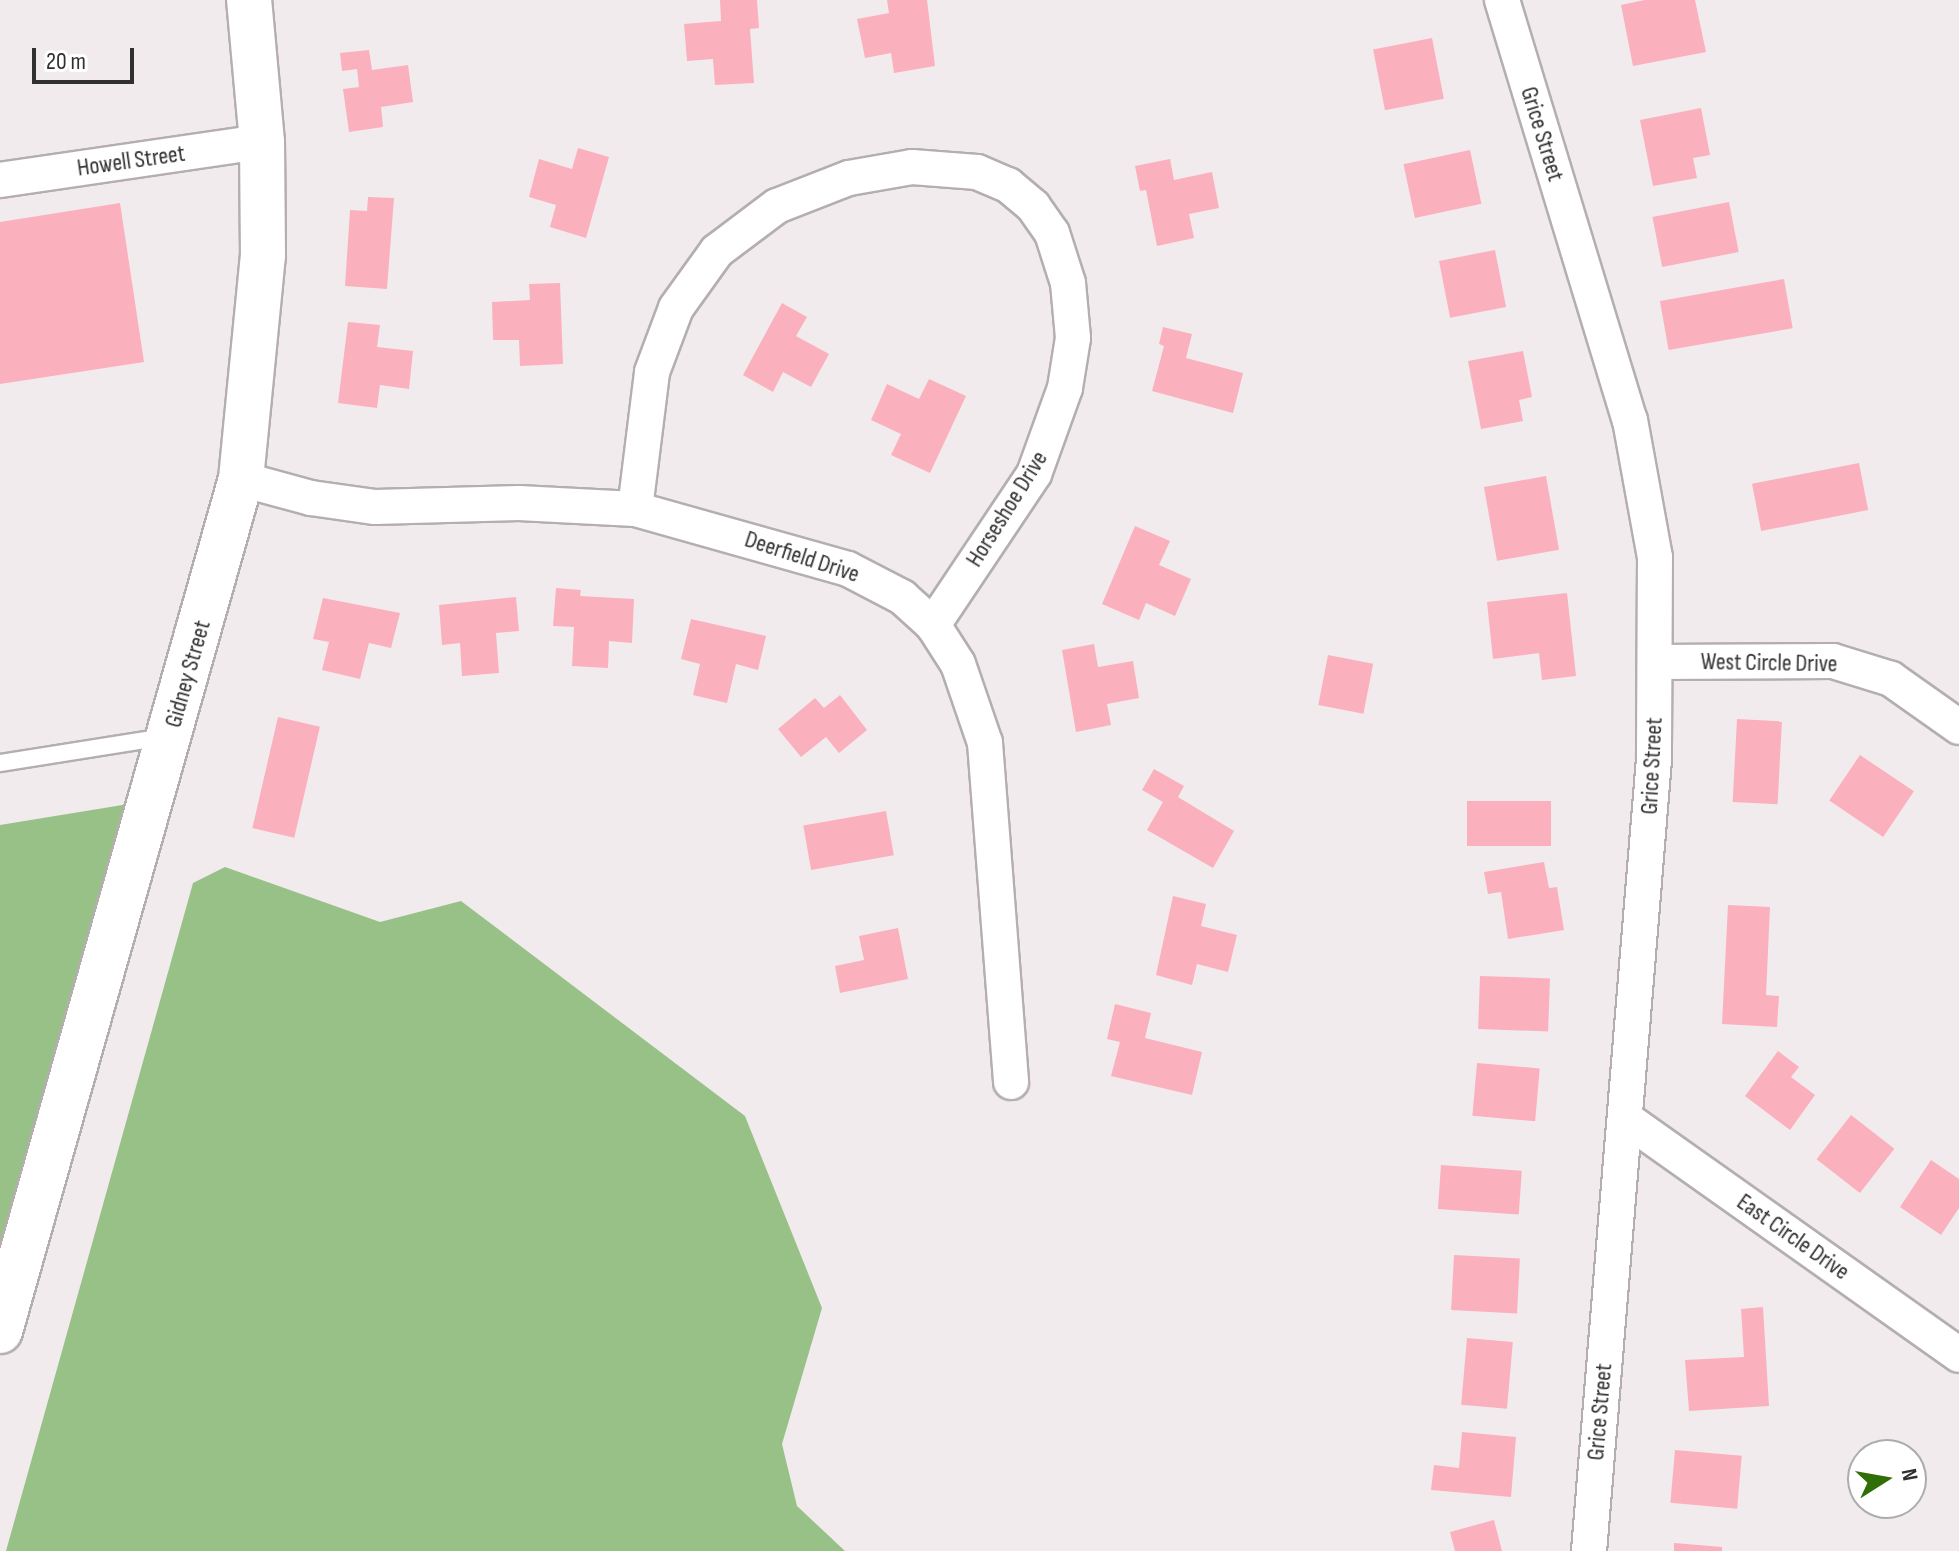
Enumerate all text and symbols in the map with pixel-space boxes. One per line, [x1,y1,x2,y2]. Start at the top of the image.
scale bar [36,32,138,82]
text: 20 m [46,47,86,76]
street label: Grice Street [1514,83,1570,185]
street label: Howell Street [75,139,187,183]
street label: Horseshoe Drive [960,446,1054,572]
street label: Deerfield Drive [741,525,863,589]
street label: Gidney Street [159,617,217,731]
street label: West Circle Drive [1700,647,1838,679]
street label: Grice Street [1635,717,1669,815]
street label: East Circle Drive [1731,1188,1855,1286]
street label: Grice Street [1581,1362,1619,1462]
north arrow [1847,1439,1927,1519]
text: N [1895,1466,1923,1483]

